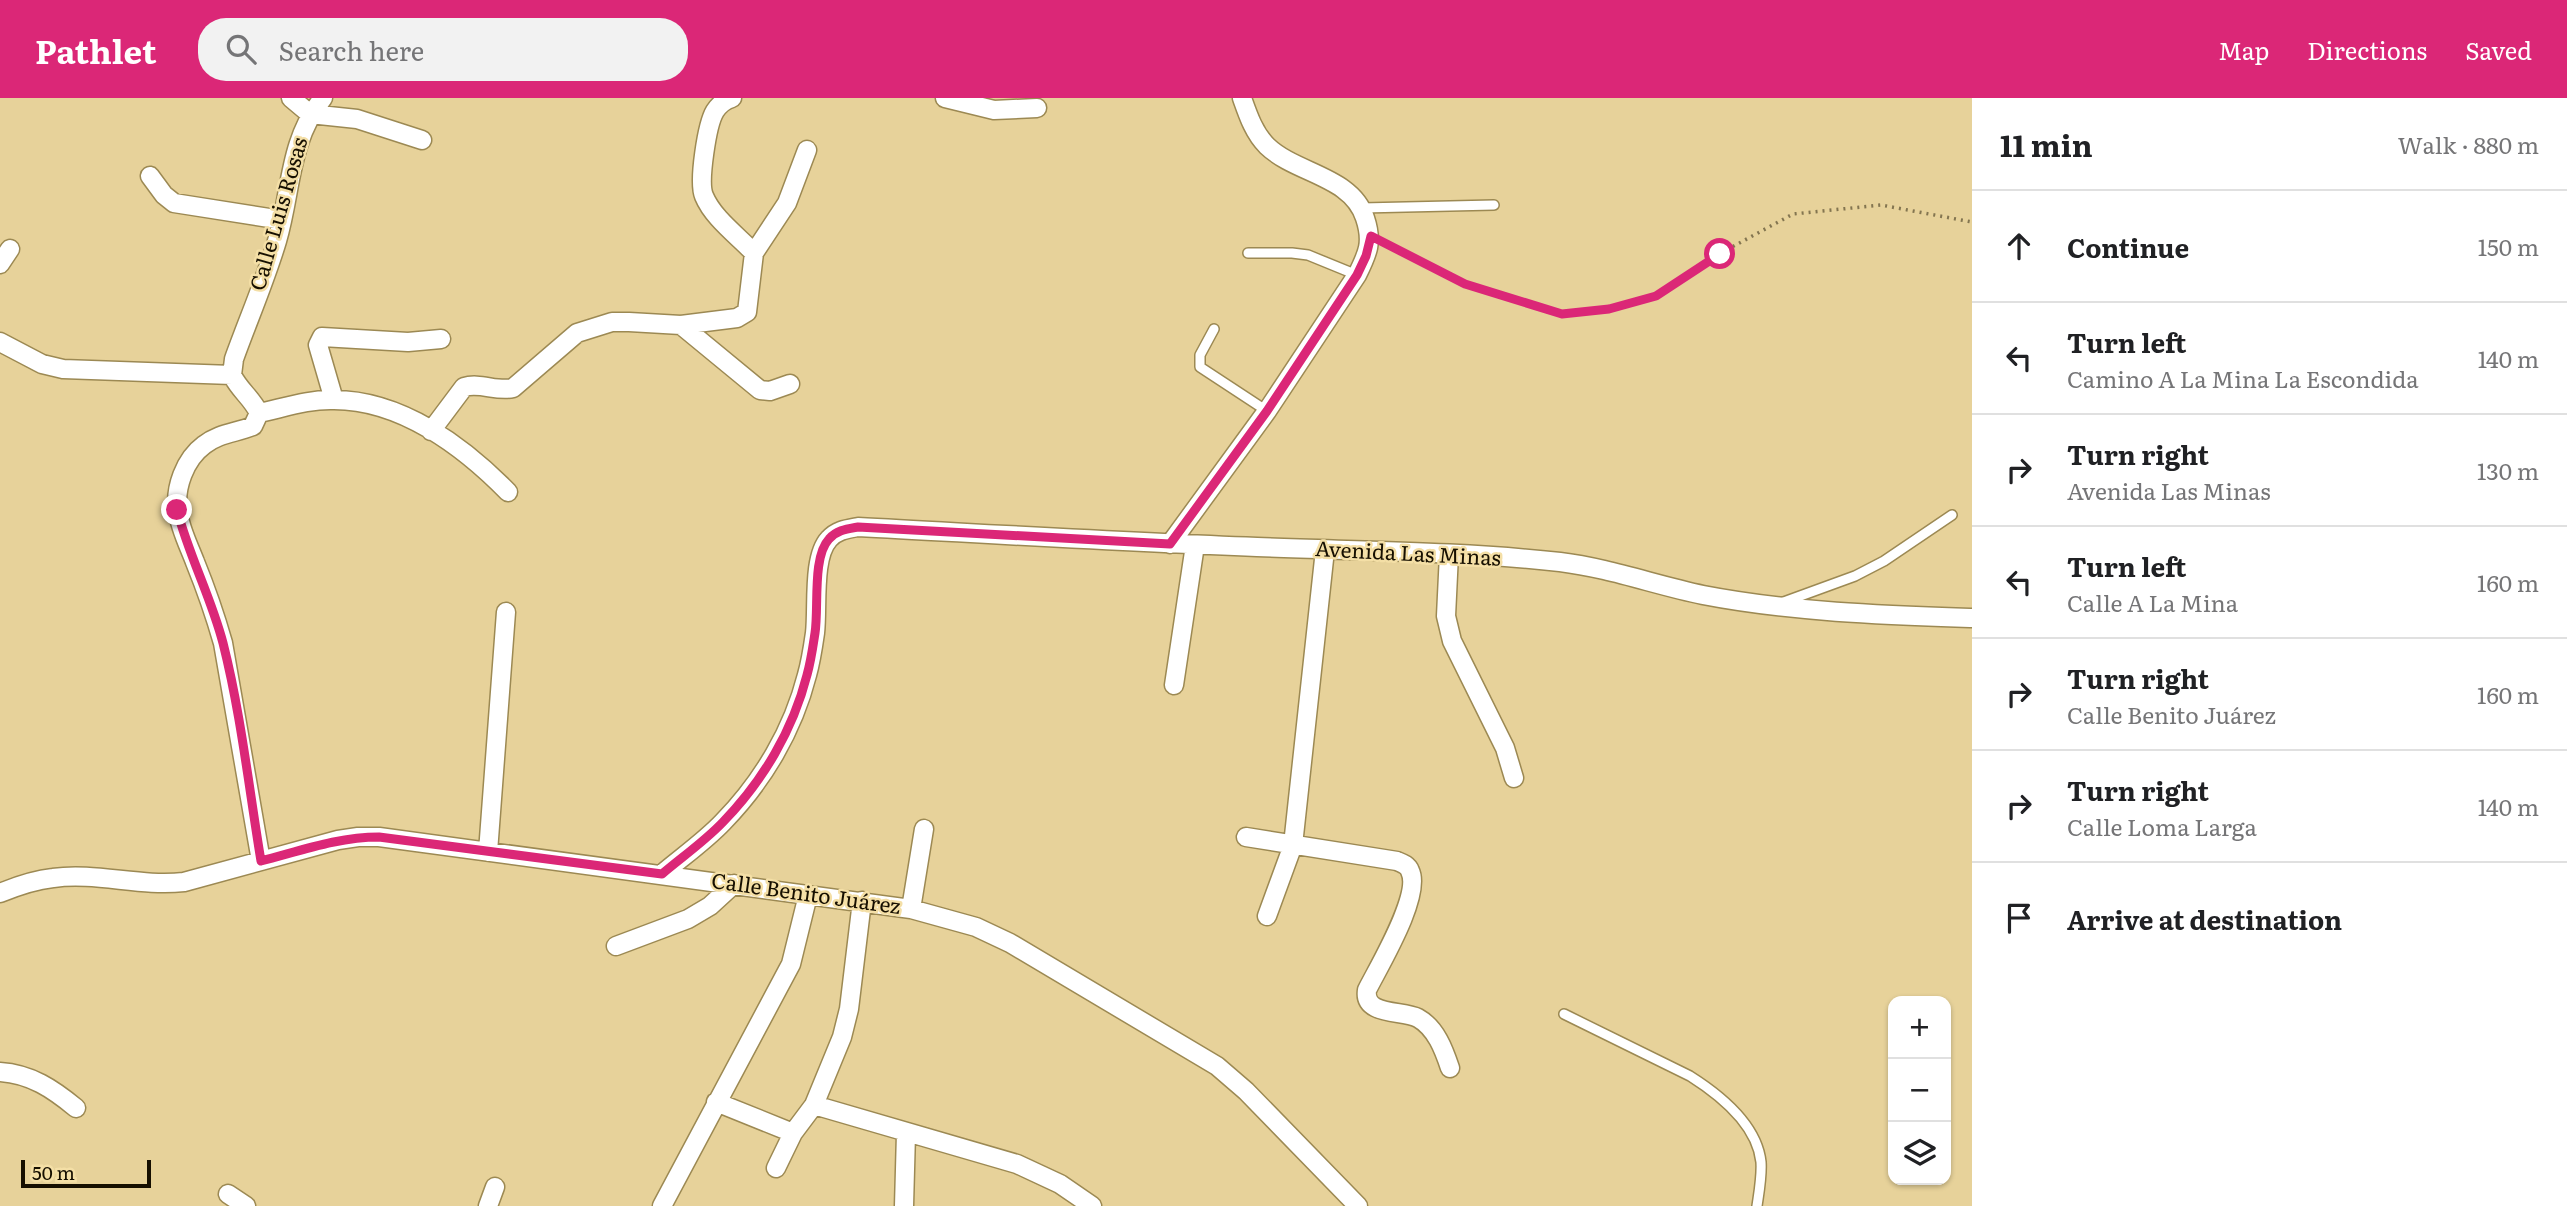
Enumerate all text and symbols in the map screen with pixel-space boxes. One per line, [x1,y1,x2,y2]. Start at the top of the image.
search box [198,18,688,81]
text: Pathlet [35,25,156,74]
icon: search [222,30,260,68]
text: Search here [278,30,424,69]
text: Map [2218,32,2269,67]
text: Directions [2307,32,2427,67]
text: Saved [2465,32,2532,67]
text: 11 min [2000,122,2093,166]
text: Walk · 880 m [2398,127,2539,161]
street label: Calle Luis Rosas [240,133,313,294]
icon: ahead [2000,227,2038,265]
text: Continue [2067,227,2189,266]
text: 150 m [2478,229,2539,263]
route start [1704,238,1735,269]
text: Turn left [2067,322,2186,361]
icon: left [2000,339,2038,377]
text: 140 m [2478,341,2539,375]
text: Camino A La Mina La Escondida [2067,361,2419,395]
text: Turn right [2067,434,2209,473]
icon: right [2000,451,2038,489]
text: 130 m [2477,453,2539,487]
text: Avenida Las Minas [2067,473,2271,507]
route end [161,494,192,525]
street label: Avenida Las Minas [1314,531,1502,572]
text: Turn left [2067,546,2186,585]
icon: left [2000,563,2038,601]
text: 160 m [2477,565,2539,599]
text: Calle A La Mina [2067,585,2238,619]
text: Turn right [2067,658,2209,697]
icon: right [2000,675,2038,713]
text: 160 m [2477,677,2539,711]
text: Calle Benito Juárez [2067,697,2276,731]
text: Turn right [2067,770,2209,809]
icon: right [2000,787,2038,825]
text: 140 m [2478,789,2539,823]
text: Calle Loma Larga [2067,809,2257,843]
street label: Calle Benito Juárez [710,863,903,920]
icon: arrive [2000,899,2038,937]
text: Arrive at destination [2067,899,2342,938]
map controls [1888,996,1951,1185]
button: + [1888,996,1951,1059]
button: − [1888,1059,1951,1122]
button: layers [1888,1122,1951,1185]
scale bar [21,1157,150,1189]
text: 50 m [32,1158,75,1186]

